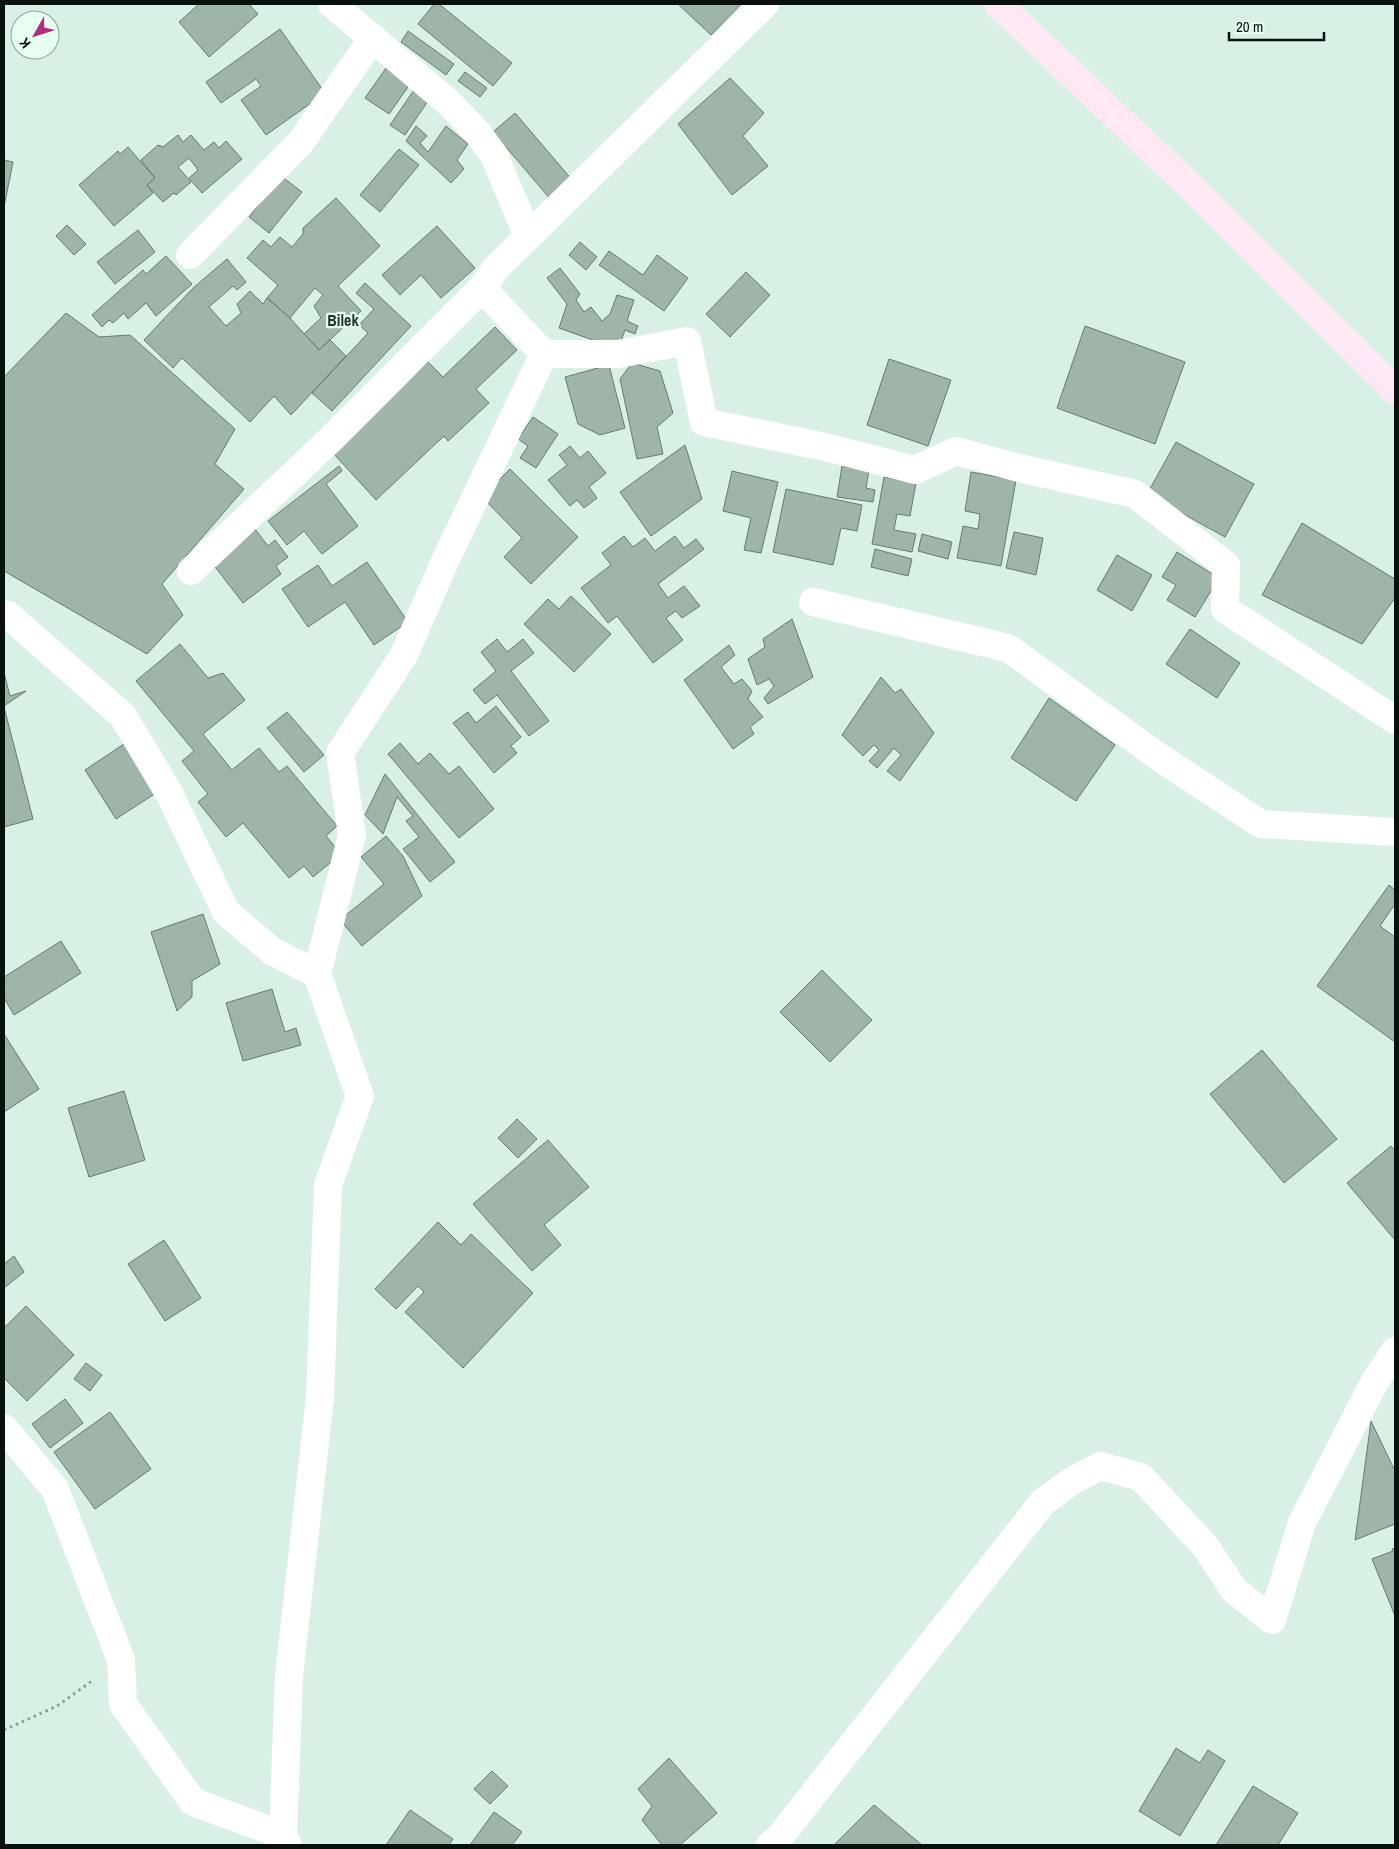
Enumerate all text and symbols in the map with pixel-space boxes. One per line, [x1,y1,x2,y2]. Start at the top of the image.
north arrow [10,10,60,60]
scale bar [1229,10,1324,42]
text: 20 m [1236,16,1263,37]
text: K [15,34,35,52]
district label: Bilek [327,309,359,331]

